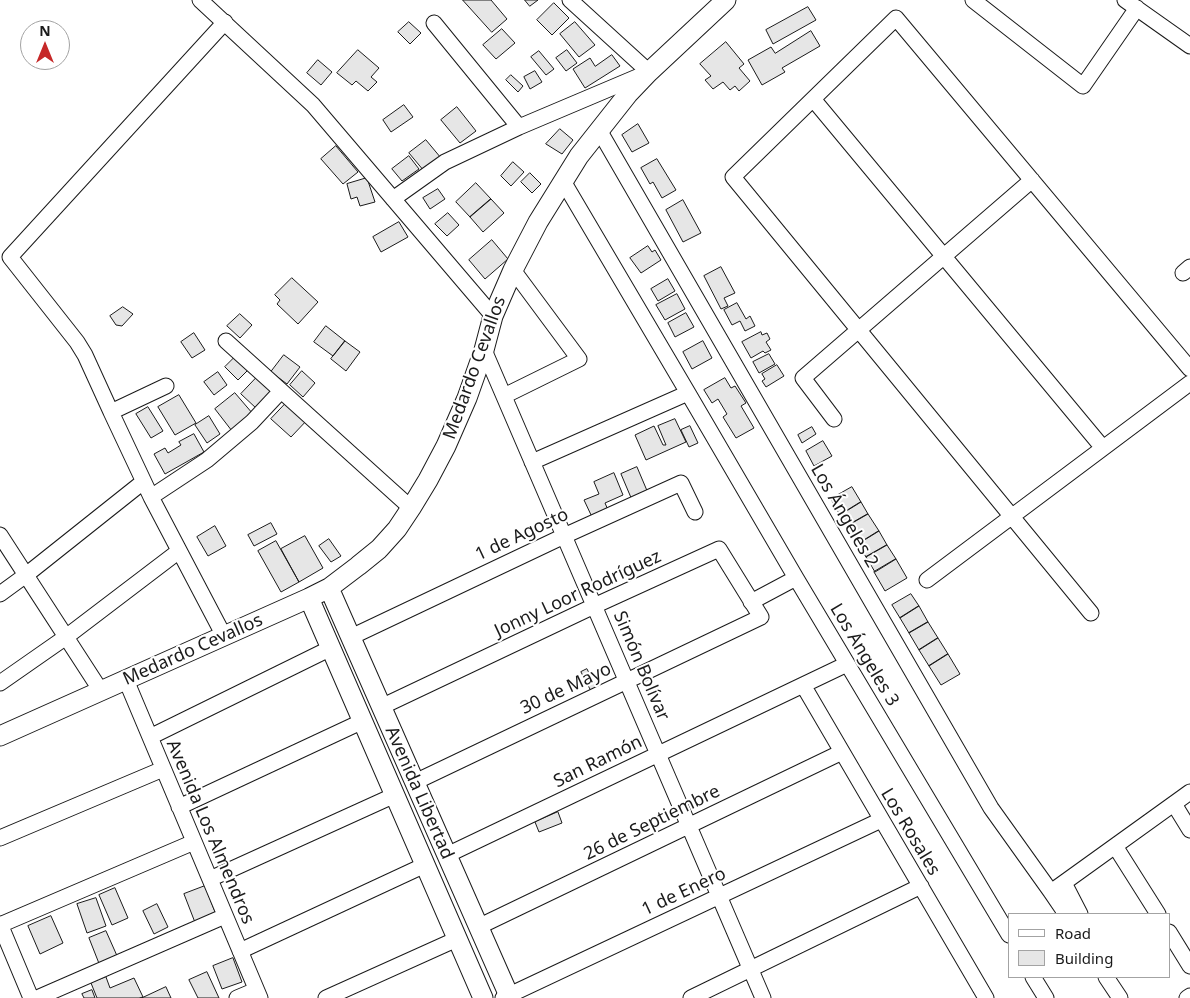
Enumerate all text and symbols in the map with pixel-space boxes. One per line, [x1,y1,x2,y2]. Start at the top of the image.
north arrow [20,20,70,70]
text: N [39,21,51,40]
street label: Medardo Cevallos [439,294,511,442]
street label: Los Ángeles 2 [806,460,882,572]
street label: 1 de Agosto [472,504,572,566]
street label: Jonny Loor Rodríguez [491,546,665,642]
street label: Los Ángeles 3 [825,600,903,710]
street label: Simón Bolívar [608,608,674,724]
street label: Medardo Cevallos [120,610,266,690]
street label: 30 de Mayo [517,659,615,719]
street label: Avenida Libertad [380,723,458,863]
street label: San Ramón [550,731,646,793]
street label: Avenida Los Almendros [161,737,259,927]
street label: 26 de Septiembre [580,781,724,865]
street label: Los Rosales [876,785,944,879]
street label: 1 de Enero [639,863,729,921]
legend [1008,913,1170,978]
text: Road [1055,923,1091,943]
text: Building [1055,948,1113,968]

